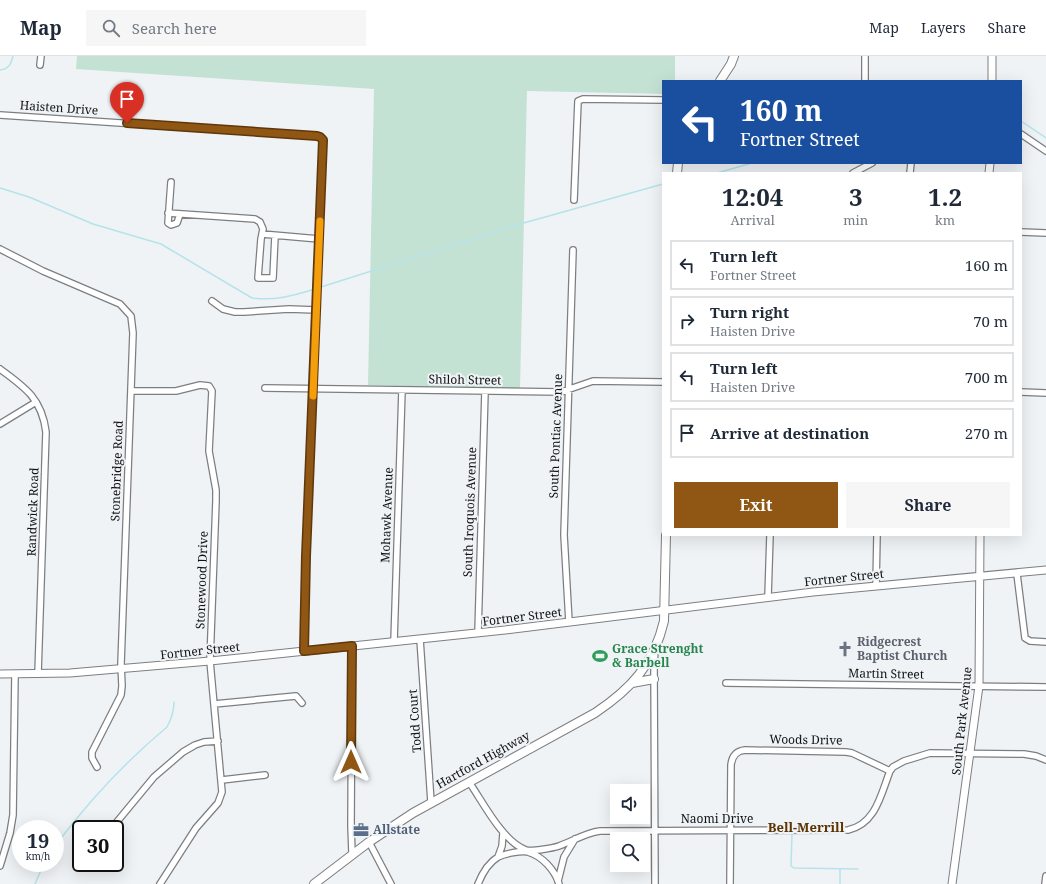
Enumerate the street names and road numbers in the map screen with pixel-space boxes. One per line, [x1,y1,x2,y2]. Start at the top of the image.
street label: Haisten Drive [19,96,99,119]
street label: Shiloh Street [428,370,502,389]
street label: South Pontiac Avenue [545,373,566,499]
street label: Stonebridge Road [106,420,127,522]
street label: South Iroquois Avenue [459,447,480,577]
street label: Randwick Road [22,467,43,557]
street label: Mohawk Avenue [376,467,397,563]
street label: Stonewood Drive [191,531,212,629]
street label: Fortner Street [803,565,885,590]
street label: Fortner Street [481,603,563,630]
street label: Fortner Street [159,638,241,663]
street label: Martin Street [848,664,924,683]
street label: South Park Avenue [947,666,976,776]
street label: Todd Court [404,689,425,753]
street label: Hartford Highway [433,727,533,792]
street label: Woods Drive [769,730,843,749]
street label: Naomi Drive [681,810,753,827]

